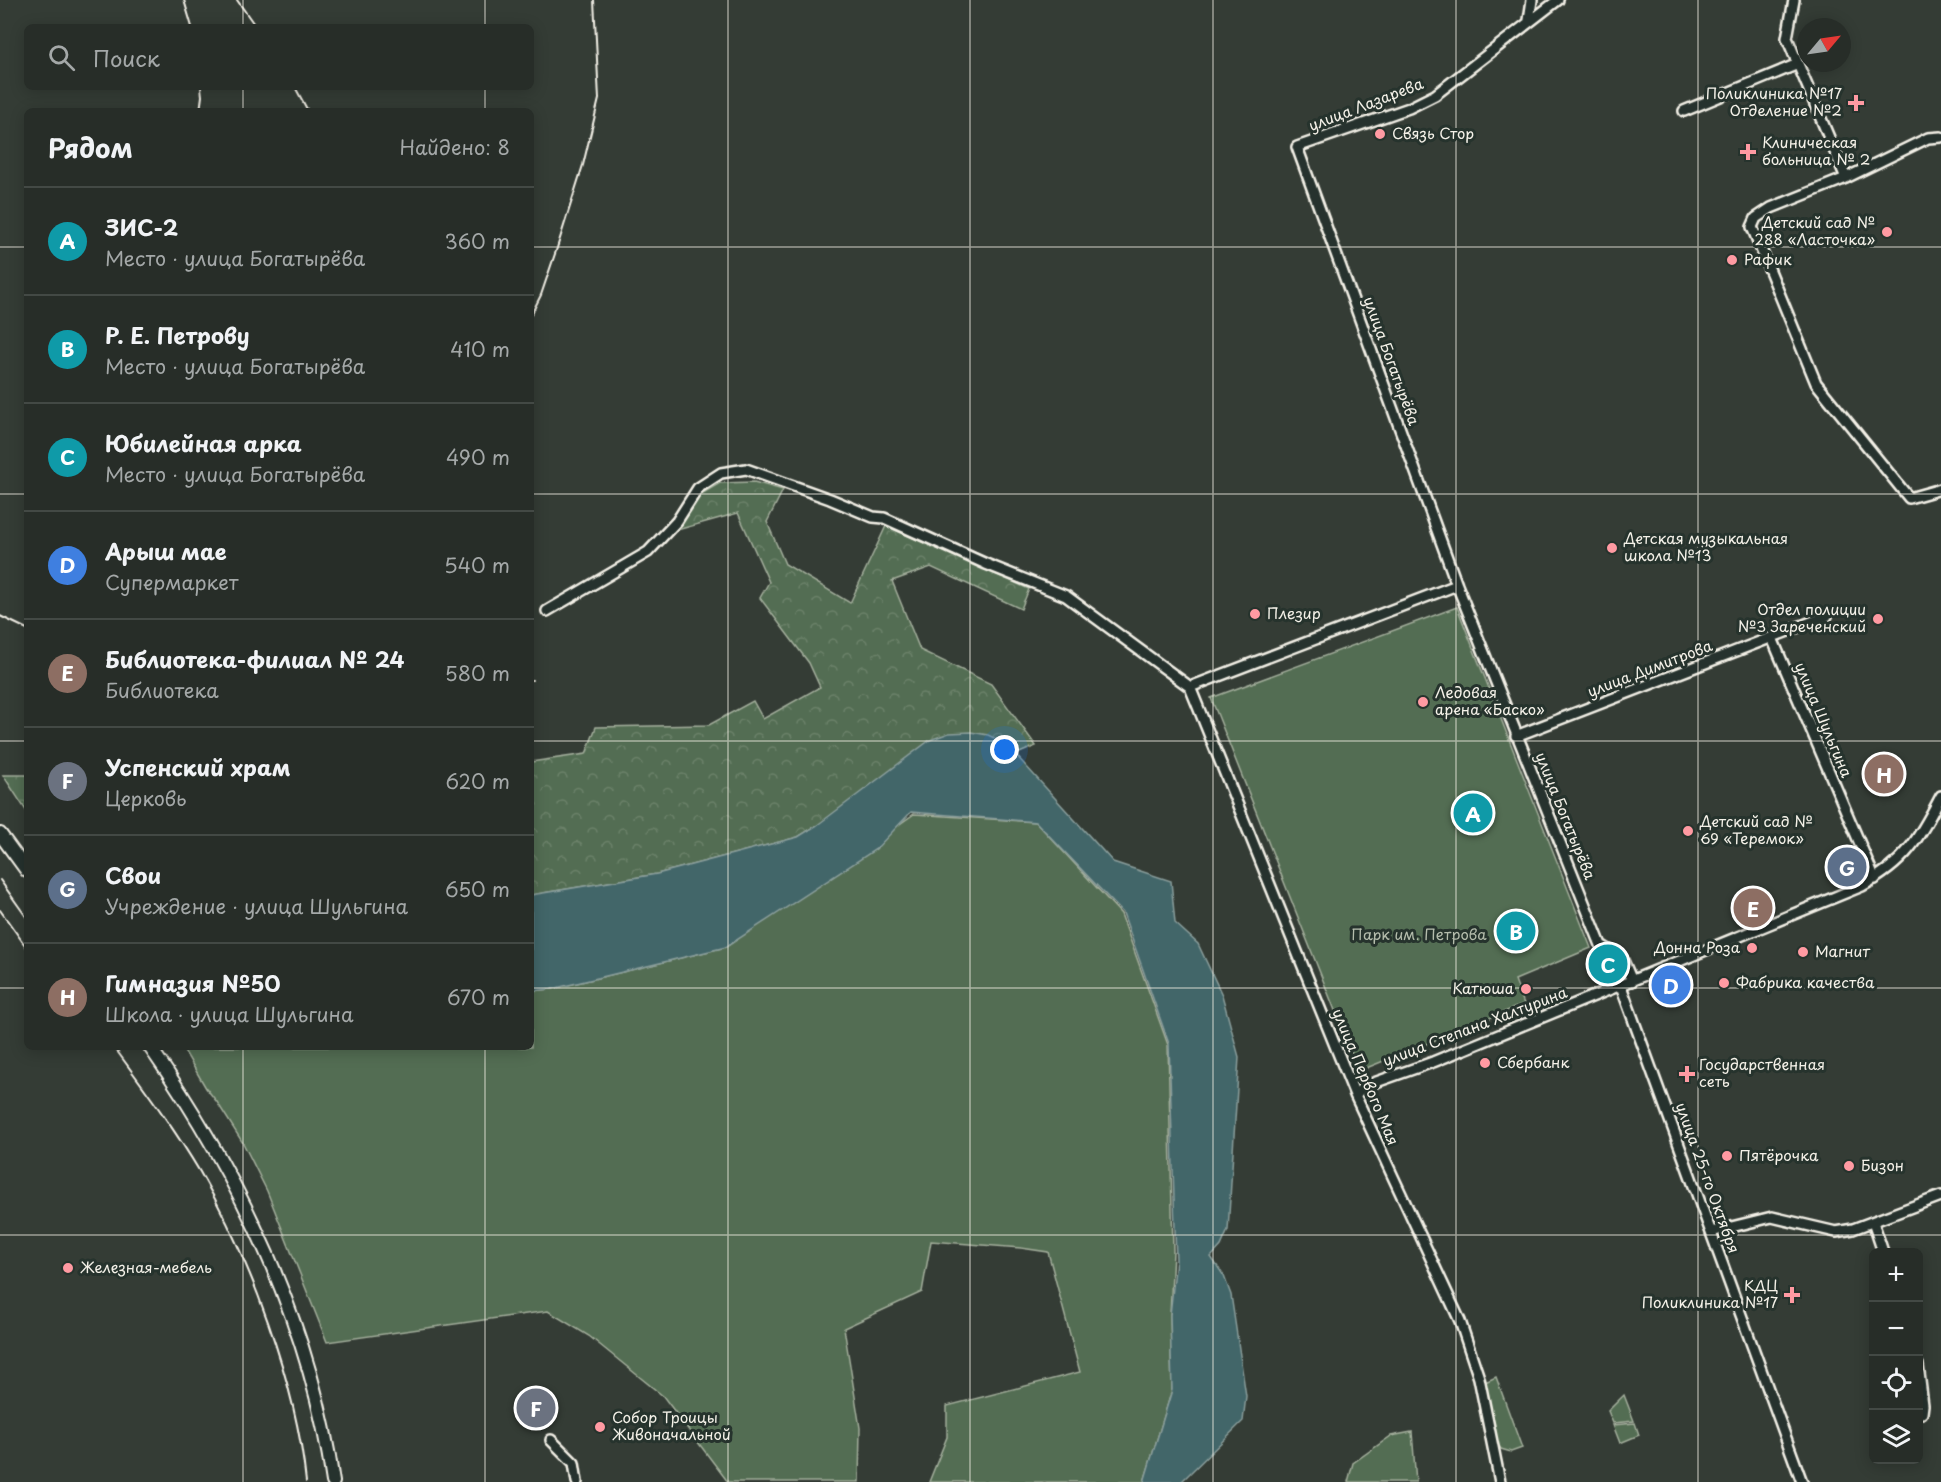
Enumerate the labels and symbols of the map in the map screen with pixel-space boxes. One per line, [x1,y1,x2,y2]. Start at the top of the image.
north arrow [1797,18,1851,72]
street label: улица Лазарева [1305,71,1427,136]
place label: Поликлиника №17 Отделение №2 [1706,81,1842,121]
marker: Поликлиника №17 Отделение №2 [1847,94,1865,112]
place label: Связь Стор [1392,121,1474,144]
marker: Связь Стор [1373,127,1387,141]
place label: Клиническая больница № 2 [1762,130,1870,170]
marker: Клиническая больница № 2 [1739,143,1757,161]
place label: Детский сад № 288 «Ласточка» [1754,210,1875,250]
marker: Детский сад № 288 «Ласточка» [1880,225,1894,239]
place label: Рафик [1744,247,1792,270]
marker: Рафик [1725,253,1739,267]
street label: улица Богатырёва [1358,293,1427,429]
place label: Детская музыкальная школа №13 [1623,526,1788,566]
marker: Детская музыкальная школа №13 [1605,541,1619,555]
place label: Отдел полиции №3 Зареченский [1738,597,1866,637]
place label: Плезир [1267,601,1321,624]
marker: Плезир [1248,607,1262,621]
marker: Отдел полиции №3 Зареченский [1871,612,1885,626]
street label: улица Димитрова [1584,633,1716,702]
street label: улица Шульгина [1790,658,1859,781]
place label: Ледовая арена «Баско» [1435,680,1545,720]
marker: Ледовая арена «Баско» [1416,695,1430,709]
your location [990,735,1019,764]
street label: улица Богатырёва [1530,748,1603,883]
pin: H [1864,752,1904,796]
pin: A [1454,790,1492,836]
place label: Детский сад № 69 «Теремок» [1699,809,1813,849]
marker: Детский сад № 69 «Теремок» [1681,824,1695,838]
pin: G [1828,844,1866,890]
pin: E [1734,886,1772,930]
pin: B [1496,908,1536,954]
park label: Парк им. Петрова [1351,922,1487,945]
place label: Донна Роза [1653,935,1741,958]
place label: Магнит [1815,939,1870,962]
marker: Донна Роза [1745,941,1759,955]
pin: C [1588,942,1628,986]
marker: Магнит [1796,945,1810,959]
pin: D [1652,962,1690,1008]
place label: Фабрика качества [1736,970,1875,993]
place label: Катюша [1452,976,1515,999]
marker: Фабрика качества [1717,976,1731,990]
street label: улица Степана Халтурина [1379,980,1571,1071]
marker: Катюша [1519,982,1533,996]
street label: улица Первого Мая [1327,1005,1406,1148]
place label: Сбербанк [1497,1050,1569,1073]
place label: Государственная сеть [1699,1052,1825,1092]
marker: Сбербанк [1478,1056,1492,1070]
marker: Государственная сеть [1680,1067,1694,1081]
street label: улица 25-го Октября [1670,1099,1746,1256]
place label: Пятёрочка [1739,1143,1819,1166]
marker: Пятёрочка [1720,1149,1734,1163]
place label: Бизон [1861,1153,1904,1176]
marker: Бизон [1842,1159,1856,1173]
place label: Железная-мебель [80,1255,212,1278]
marker: Железная-мебель [61,1261,75,1275]
place label: КДЦ Поликлиника №17 [1642,1273,1778,1313]
marker: КДЦ Поликлиника №17 [1783,1286,1801,1304]
pin: F [516,1386,556,1430]
place label: Собор Троицы Живоначальной [612,1405,731,1445]
marker: Собор Троицы Живоначальной [593,1420,607,1434]

